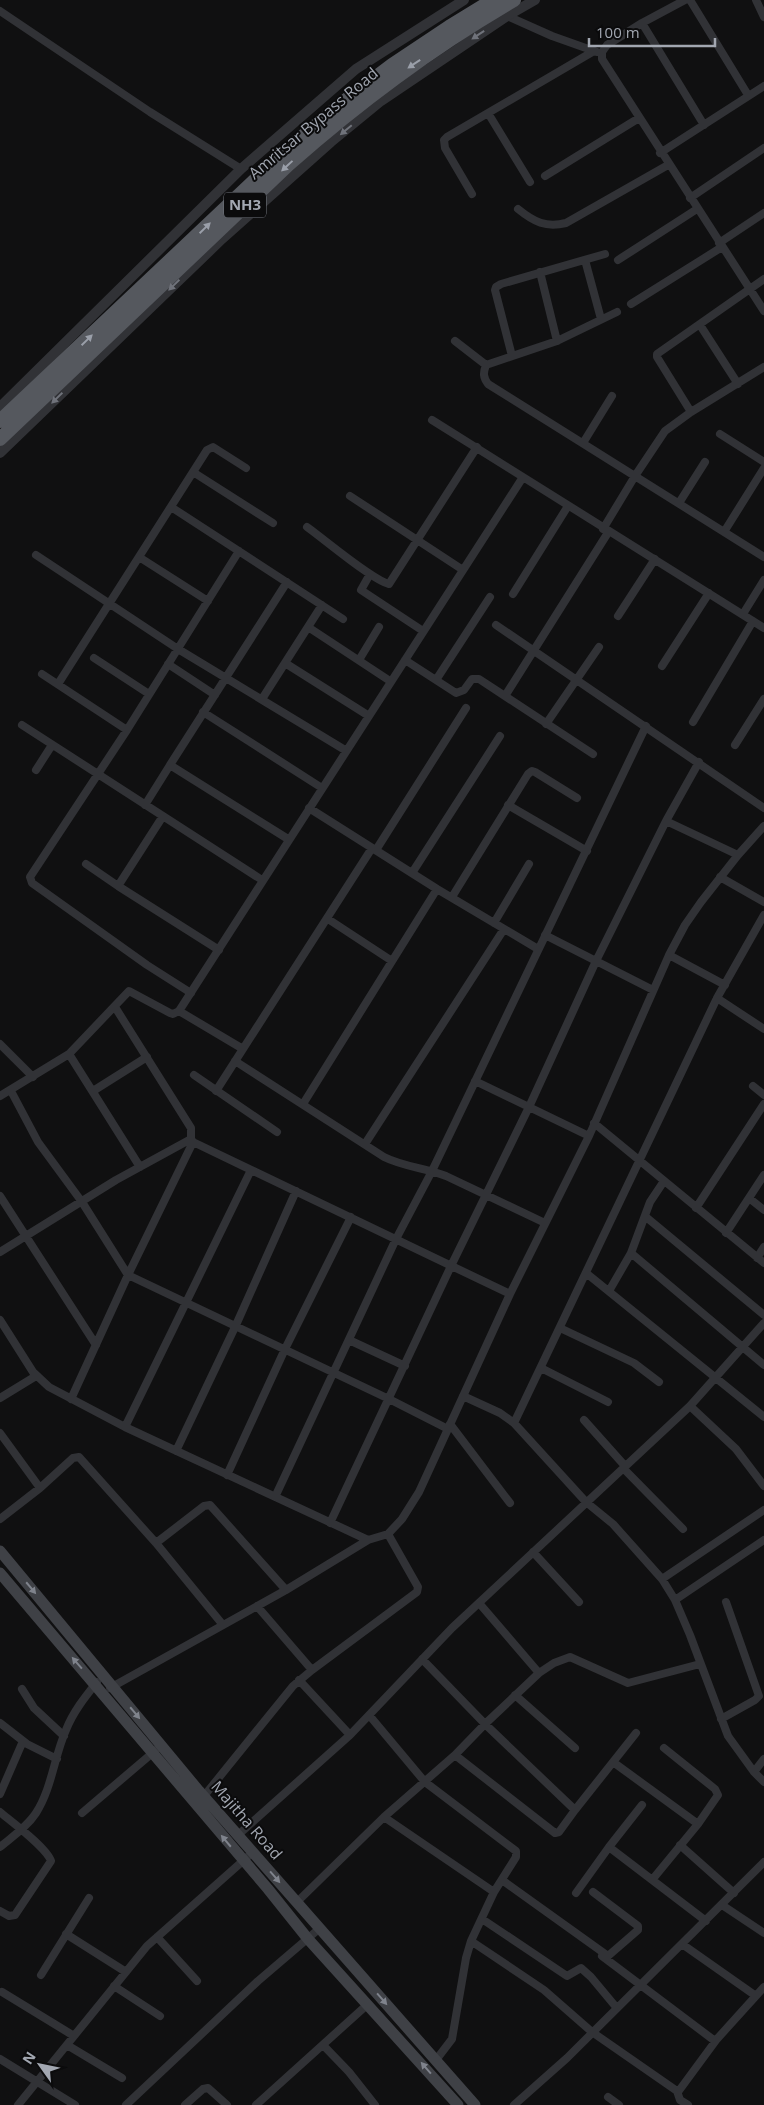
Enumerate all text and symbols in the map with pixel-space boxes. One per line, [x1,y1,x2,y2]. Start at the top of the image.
scale bar [589,15,715,47]
text: 100 m [596,22,640,42]
one-way arrow [472,30,485,40]
one-way arrow [407,59,421,69]
street label: Amritsar Bypass Road [243,62,383,184]
one-way arrow [340,124,353,135]
one-way arrow [282,160,294,172]
road number: NH3 [224,192,266,218]
one-way arrow [198,222,210,234]
one-way arrow [168,279,180,291]
one-way arrow [81,334,93,346]
one-way arrow [51,392,63,404]
one-way arrow [26,1581,37,1594]
one-way arrow [71,1657,82,1670]
one-way arrow [129,1707,140,1719]
street label: Majitha Road [207,1776,287,1864]
one-way arrow [221,1835,232,1848]
one-way arrow [269,1870,280,1883]
one-way arrow [376,1992,388,2004]
north arrow [15,2040,65,2090]
text: N [18,2048,40,2068]
one-way arrow [420,2062,431,2075]

